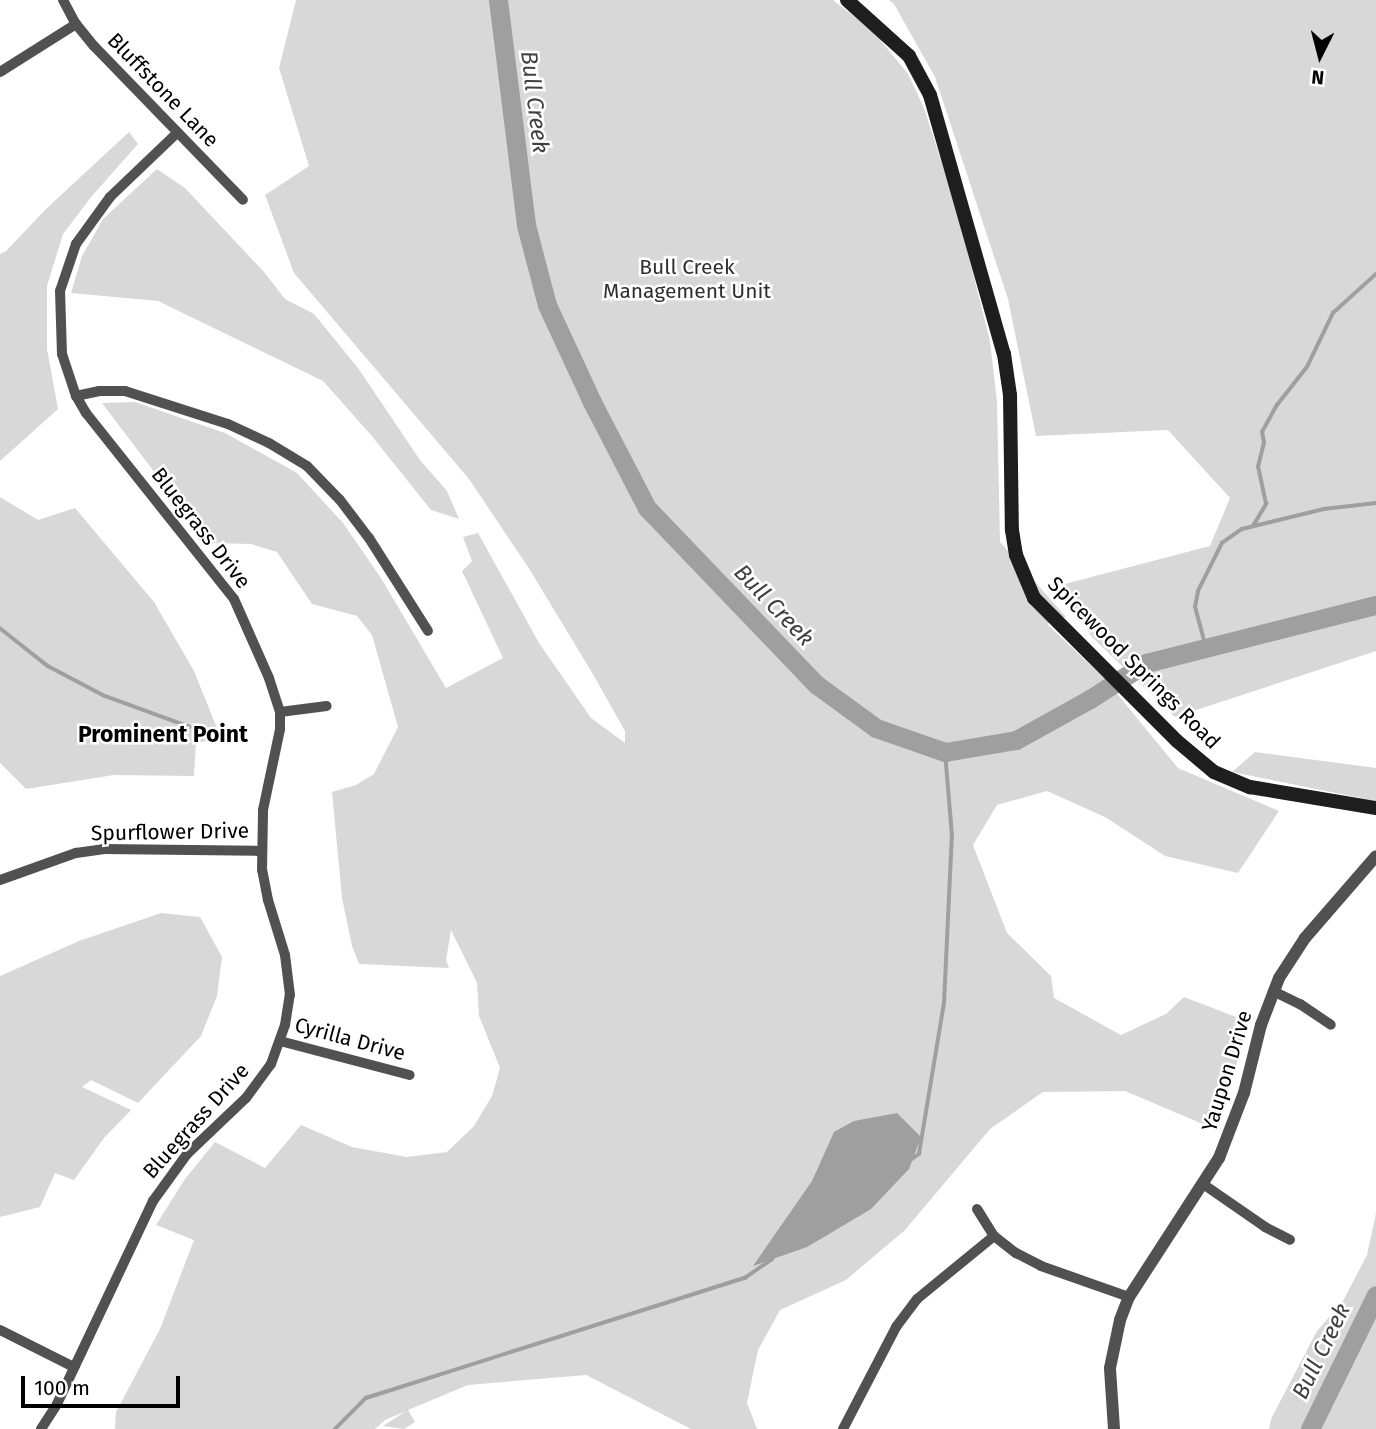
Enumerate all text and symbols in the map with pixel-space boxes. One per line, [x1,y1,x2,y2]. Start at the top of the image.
north arrow [1285,21,1355,91]
street label: Bluffstone Lane [102,28,224,152]
water label: Bull Creek [515,49,555,155]
text: N [1310,65,1325,89]
park label: Bull Creek Management Unit [603,254,771,304]
street label: Bluegrass Drive [146,463,256,593]
water label: Bull Creek [728,558,820,652]
street label: Spicewood Springs Road [1043,572,1225,754]
district label: Prominent Point [78,720,248,748]
street label: Spurflower Drive [91,818,249,846]
street label: Yaupon Drive [1197,1007,1257,1135]
street label: Cyrilla Drive [292,1012,408,1066]
street label: Bluegrass Drive [138,1058,254,1184]
water label: Bull Creek [1286,1299,1356,1403]
scale bar [24,1362,184,1406]
text: 100 m [34,1375,90,1401]

